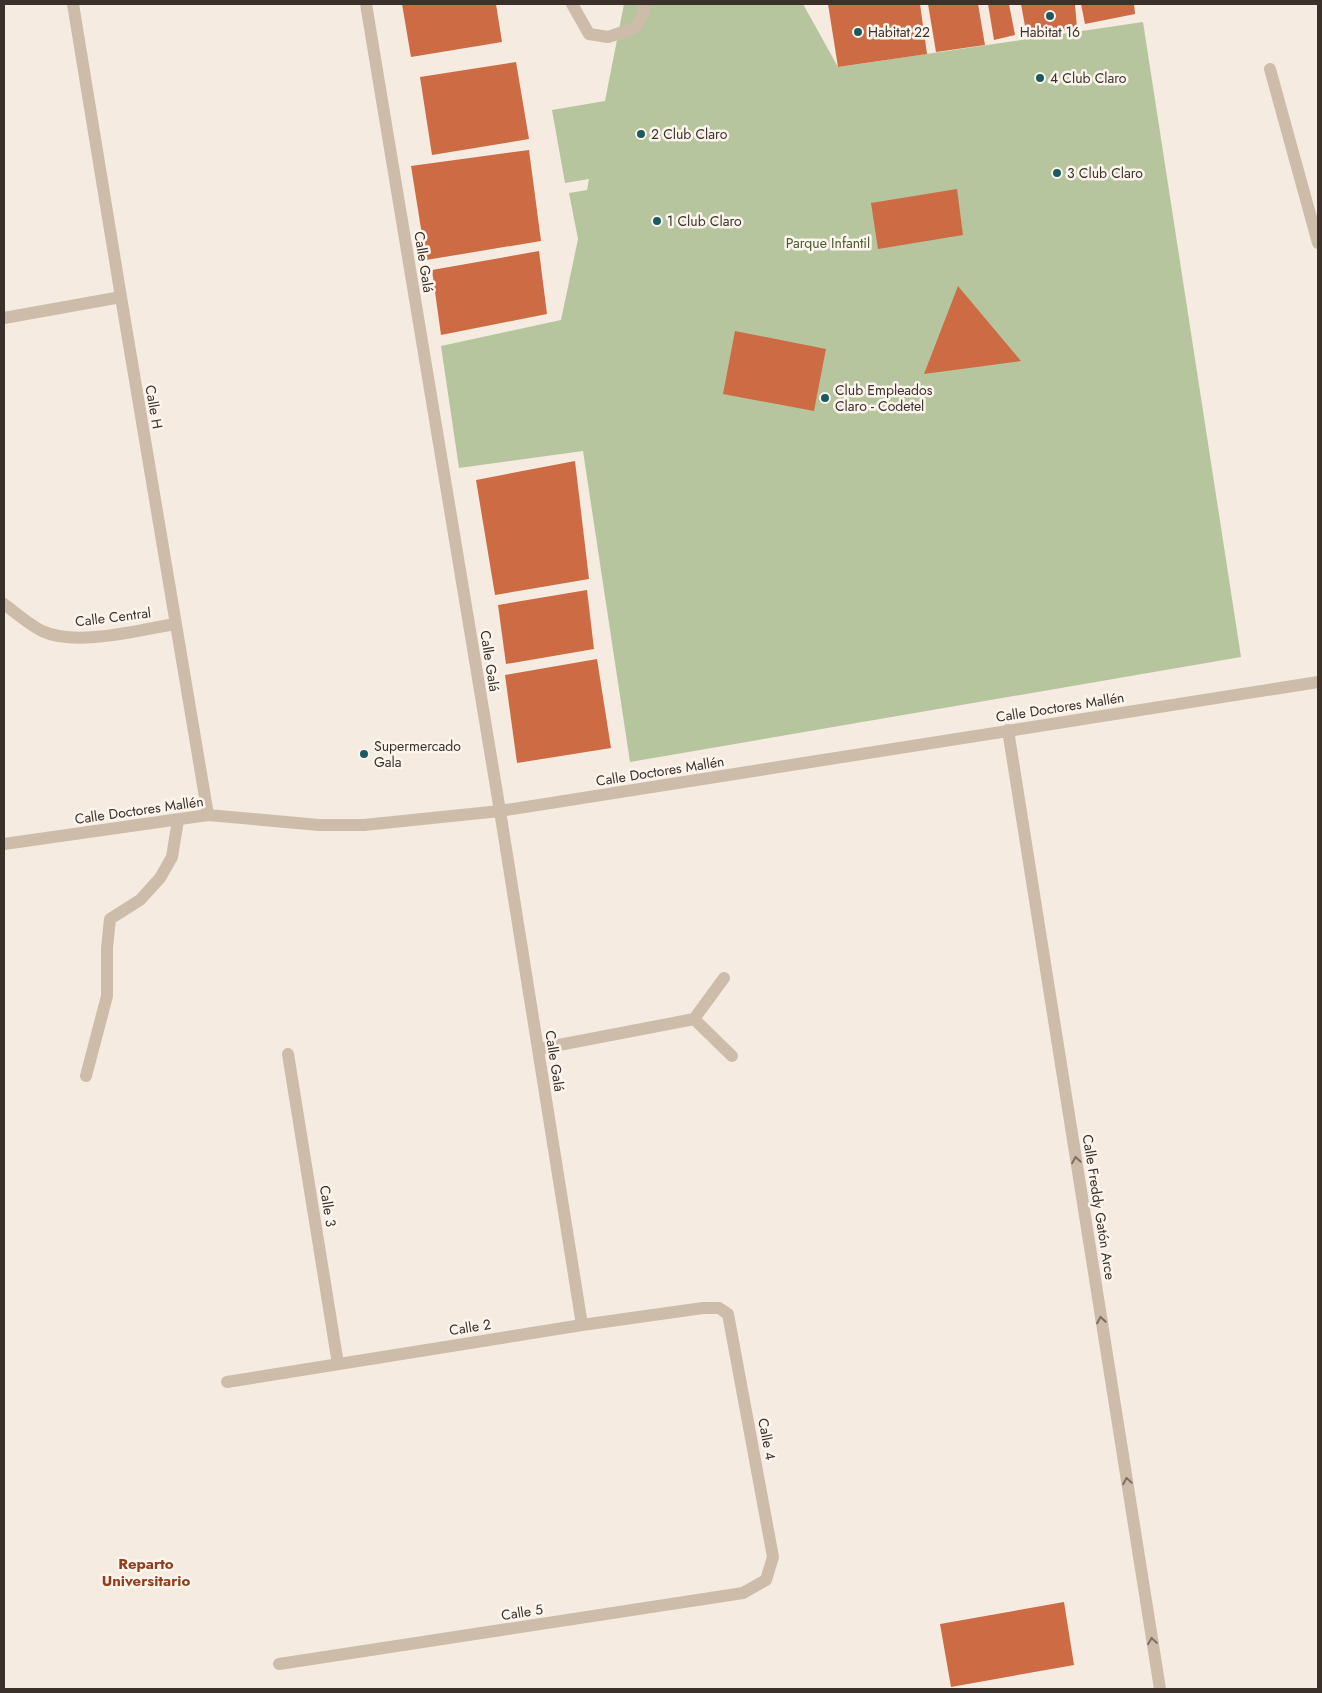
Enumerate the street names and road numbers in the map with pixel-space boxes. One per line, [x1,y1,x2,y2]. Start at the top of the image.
street label: Calle Galá [409,230,439,294]
street label: Calle H [140,384,168,430]
street label: Calle Central [74,602,152,632]
street label: Calle Galá [475,629,505,693]
street label: Calle Doctores Mallén [994,687,1126,727]
street label: Calle Doctores Mallén [594,751,726,791]
street label: Calle Doctores Mallén [73,791,205,829]
street label: Calle Galá [540,1029,570,1093]
street label: Calle Freddy Gatón Arce [1078,1133,1120,1281]
street label: Calle 3 [315,1184,341,1229]
street label: Calle 2 [448,1314,492,1340]
street label: Calle 4 [753,1416,781,1462]
street label: Calle 5 [500,1599,544,1625]

